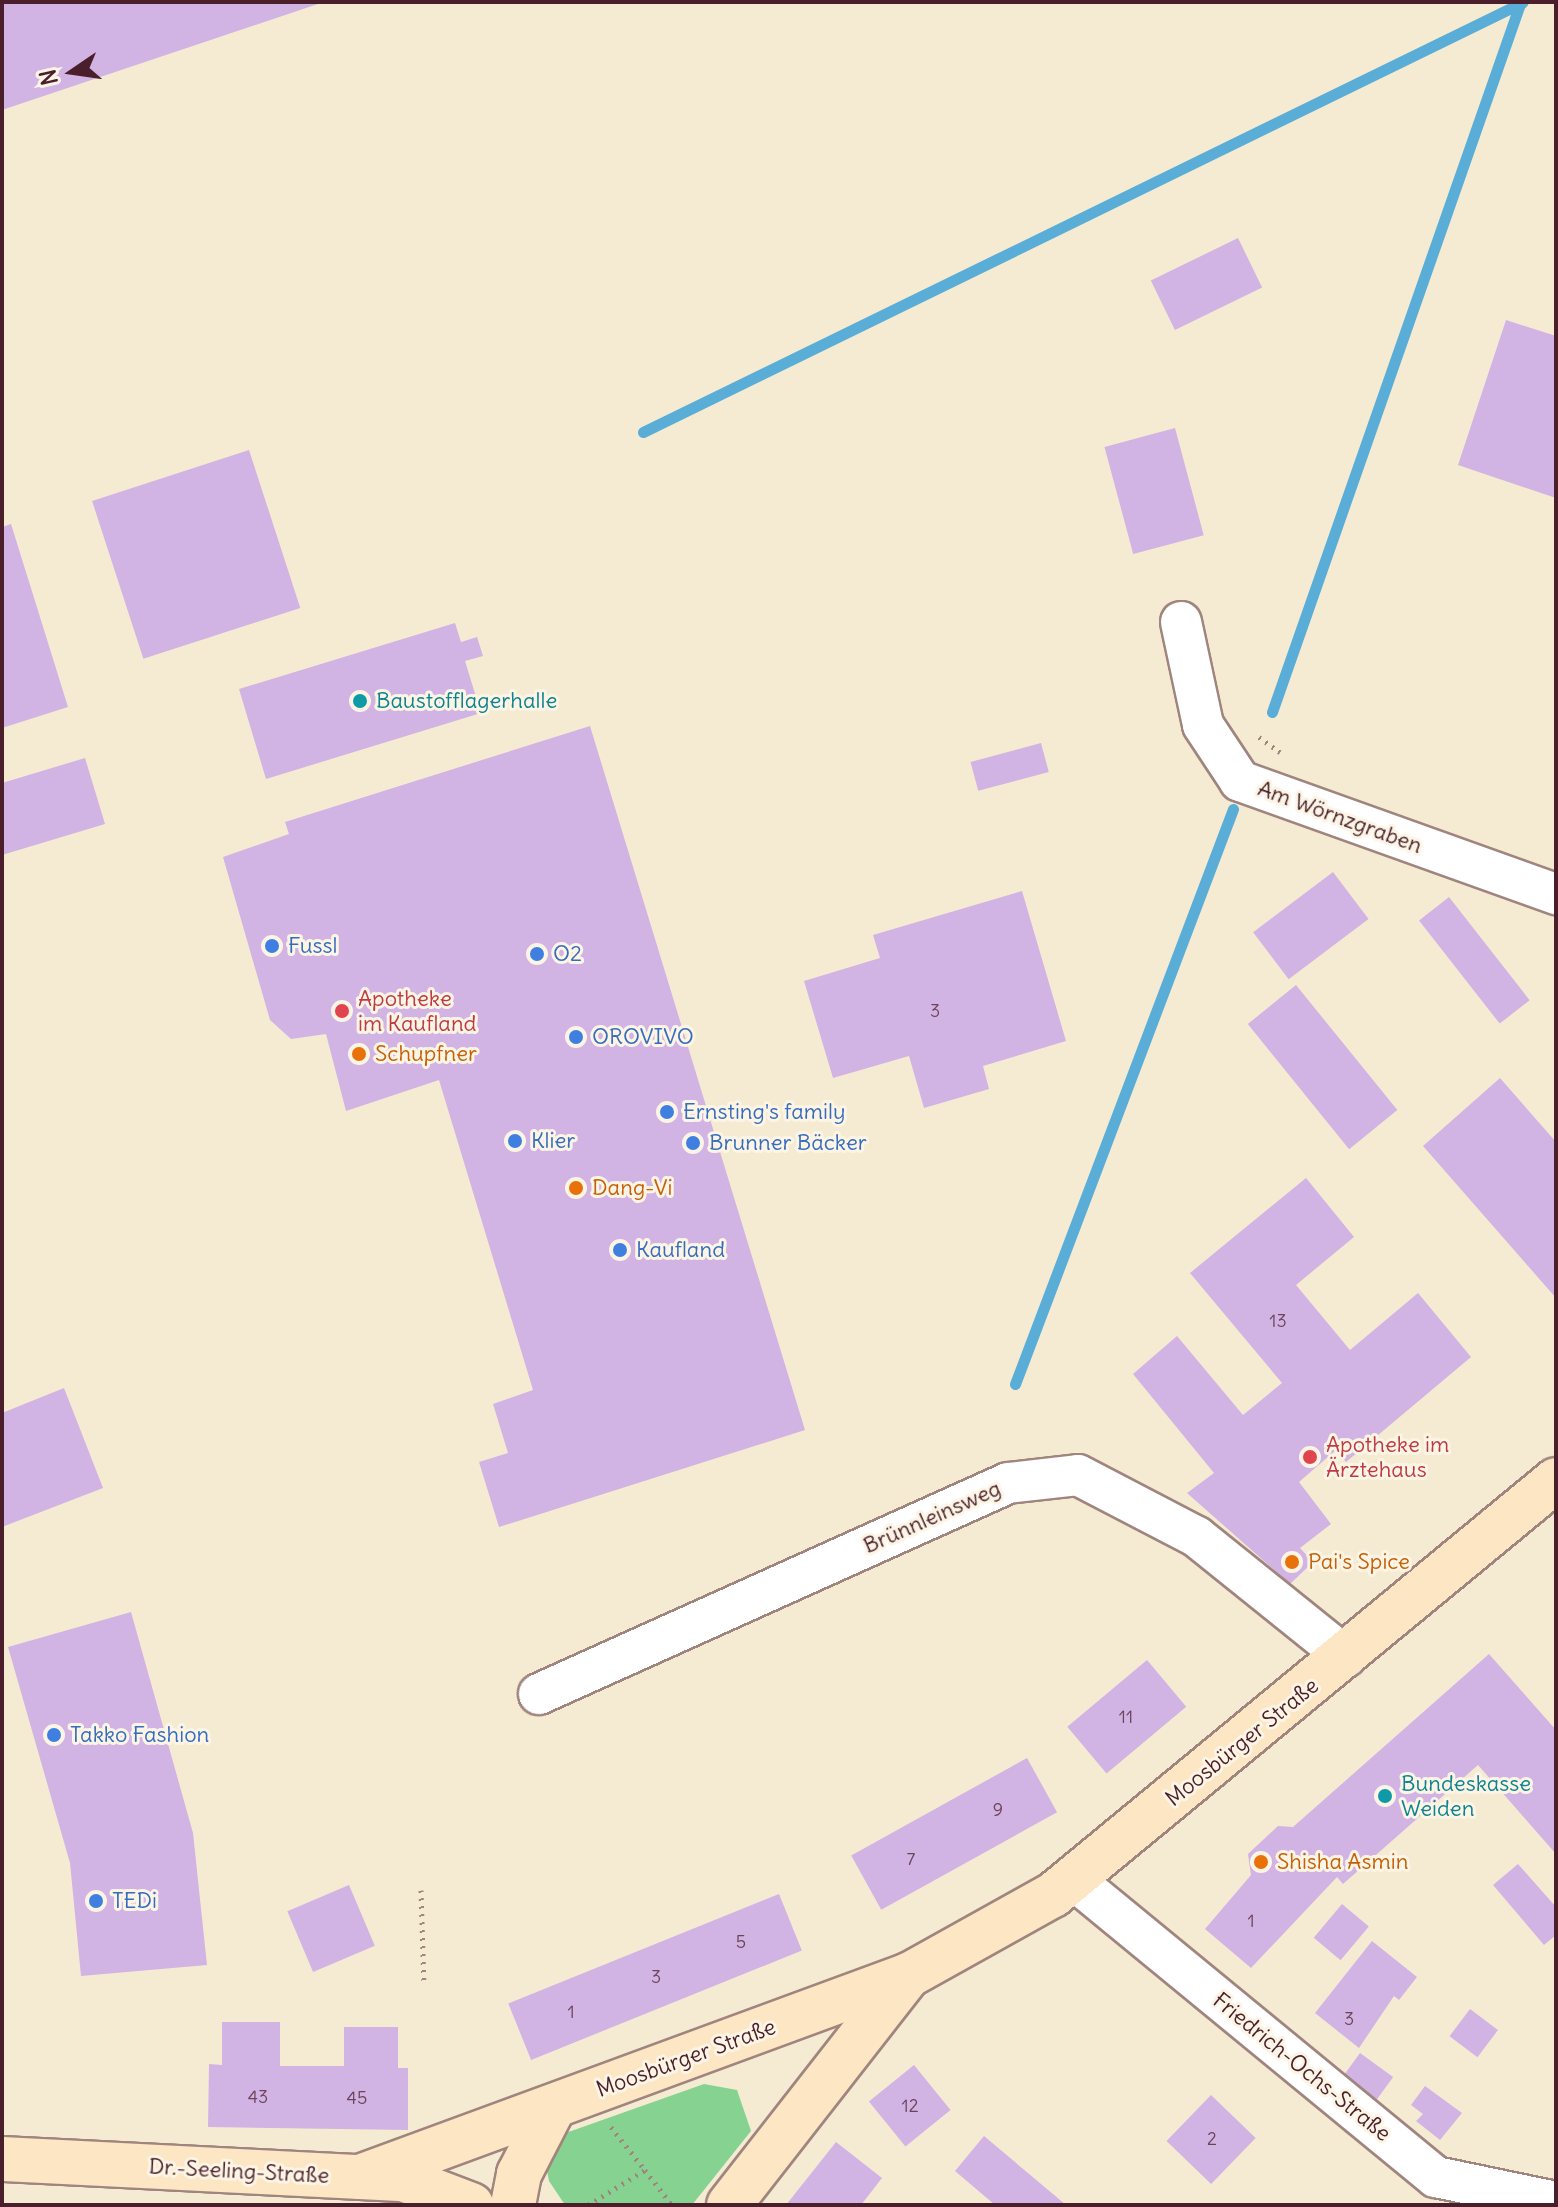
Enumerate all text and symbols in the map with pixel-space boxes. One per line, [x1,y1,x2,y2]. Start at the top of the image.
north arrow [32,32,112,112]
text: N [33,67,64,88]
place label: Baustofflagerhalle [376,688,557,714]
marker: Baustofflagerhalle [351,692,369,710]
street label: Am Wörnzgraben [1254,775,1426,859]
place label: Fussl [288,933,337,959]
marker: Fussl [263,937,281,955]
place label: O2 [553,941,582,967]
marker: O2 [528,945,546,963]
place label: Apotheke im Kaufland [358,985,477,1036]
house number: 3 [930,1000,940,1022]
marker: Apotheke im Kaufland [333,1002,351,1020]
place label: OROVIVO [592,1024,694,1050]
marker: OROVIVO [567,1028,585,1046]
place label: Schupfner [375,1041,477,1067]
marker: Schupfner [350,1045,368,1063]
place label: Ernsting's family [683,1099,845,1125]
marker: Ernsting's family [658,1103,676,1121]
place label: Klier [531,1128,575,1154]
place label: Brunner Bäcker [709,1130,867,1156]
marker: Klier [506,1132,524,1150]
marker: Brunner Bäcker [684,1134,702,1152]
place label: Dang-Vi [592,1175,672,1201]
marker: Dang-Vi [567,1179,585,1197]
place label: Kaufland [636,1237,725,1263]
marker: Kaufland [611,1241,629,1259]
house number: 13 [1269,1310,1287,1332]
place label: Apotheke im Ärztehaus [1326,1431,1449,1482]
marker: Apotheke im Ärztehaus [1301,1448,1319,1466]
street label: Brünnleinsweg [859,1475,1005,1559]
place label: Pai's Spice [1308,1549,1410,1575]
marker: Pai's Spice [1283,1553,1301,1571]
street label: Moosbürger Straße [1160,1672,1324,1812]
house number: 11 [1119,1706,1133,1728]
place label: Takko Fashion [70,1722,209,1748]
marker: Takko Fashion [45,1726,63,1744]
place label: Bundeskasse Weiden [1401,1770,1531,1822]
marker: Bundeskasse Weiden [1376,1787,1394,1805]
house number: 9 [993,1799,1003,1821]
house number: 7 [907,1848,915,1870]
place label: Shisha Asmin [1277,1849,1408,1875]
marker: Shisha Asmin [1252,1853,1270,1871]
place label: TEDi [112,1888,157,1914]
marker: TEDi [87,1892,105,1910]
house number: 1 [1247,1910,1255,1932]
house number: 5 [736,1931,746,1953]
house number: 3 [651,1966,661,1988]
street label: Friedrich-Ochs-Straße [1208,1987,1396,2147]
house number: 1 [567,2001,575,2023]
house number: 3 [1344,2008,1354,2030]
street label: Moosbürger Straße [593,2013,779,2103]
house number: 43 [248,2086,268,2108]
house number: 45 [347,2087,367,2109]
house number: 12 [901,2095,919,2117]
house number: 2 [1207,2128,1217,2150]
street label: Dr.-Seeling-Straße [148,2153,330,2189]

